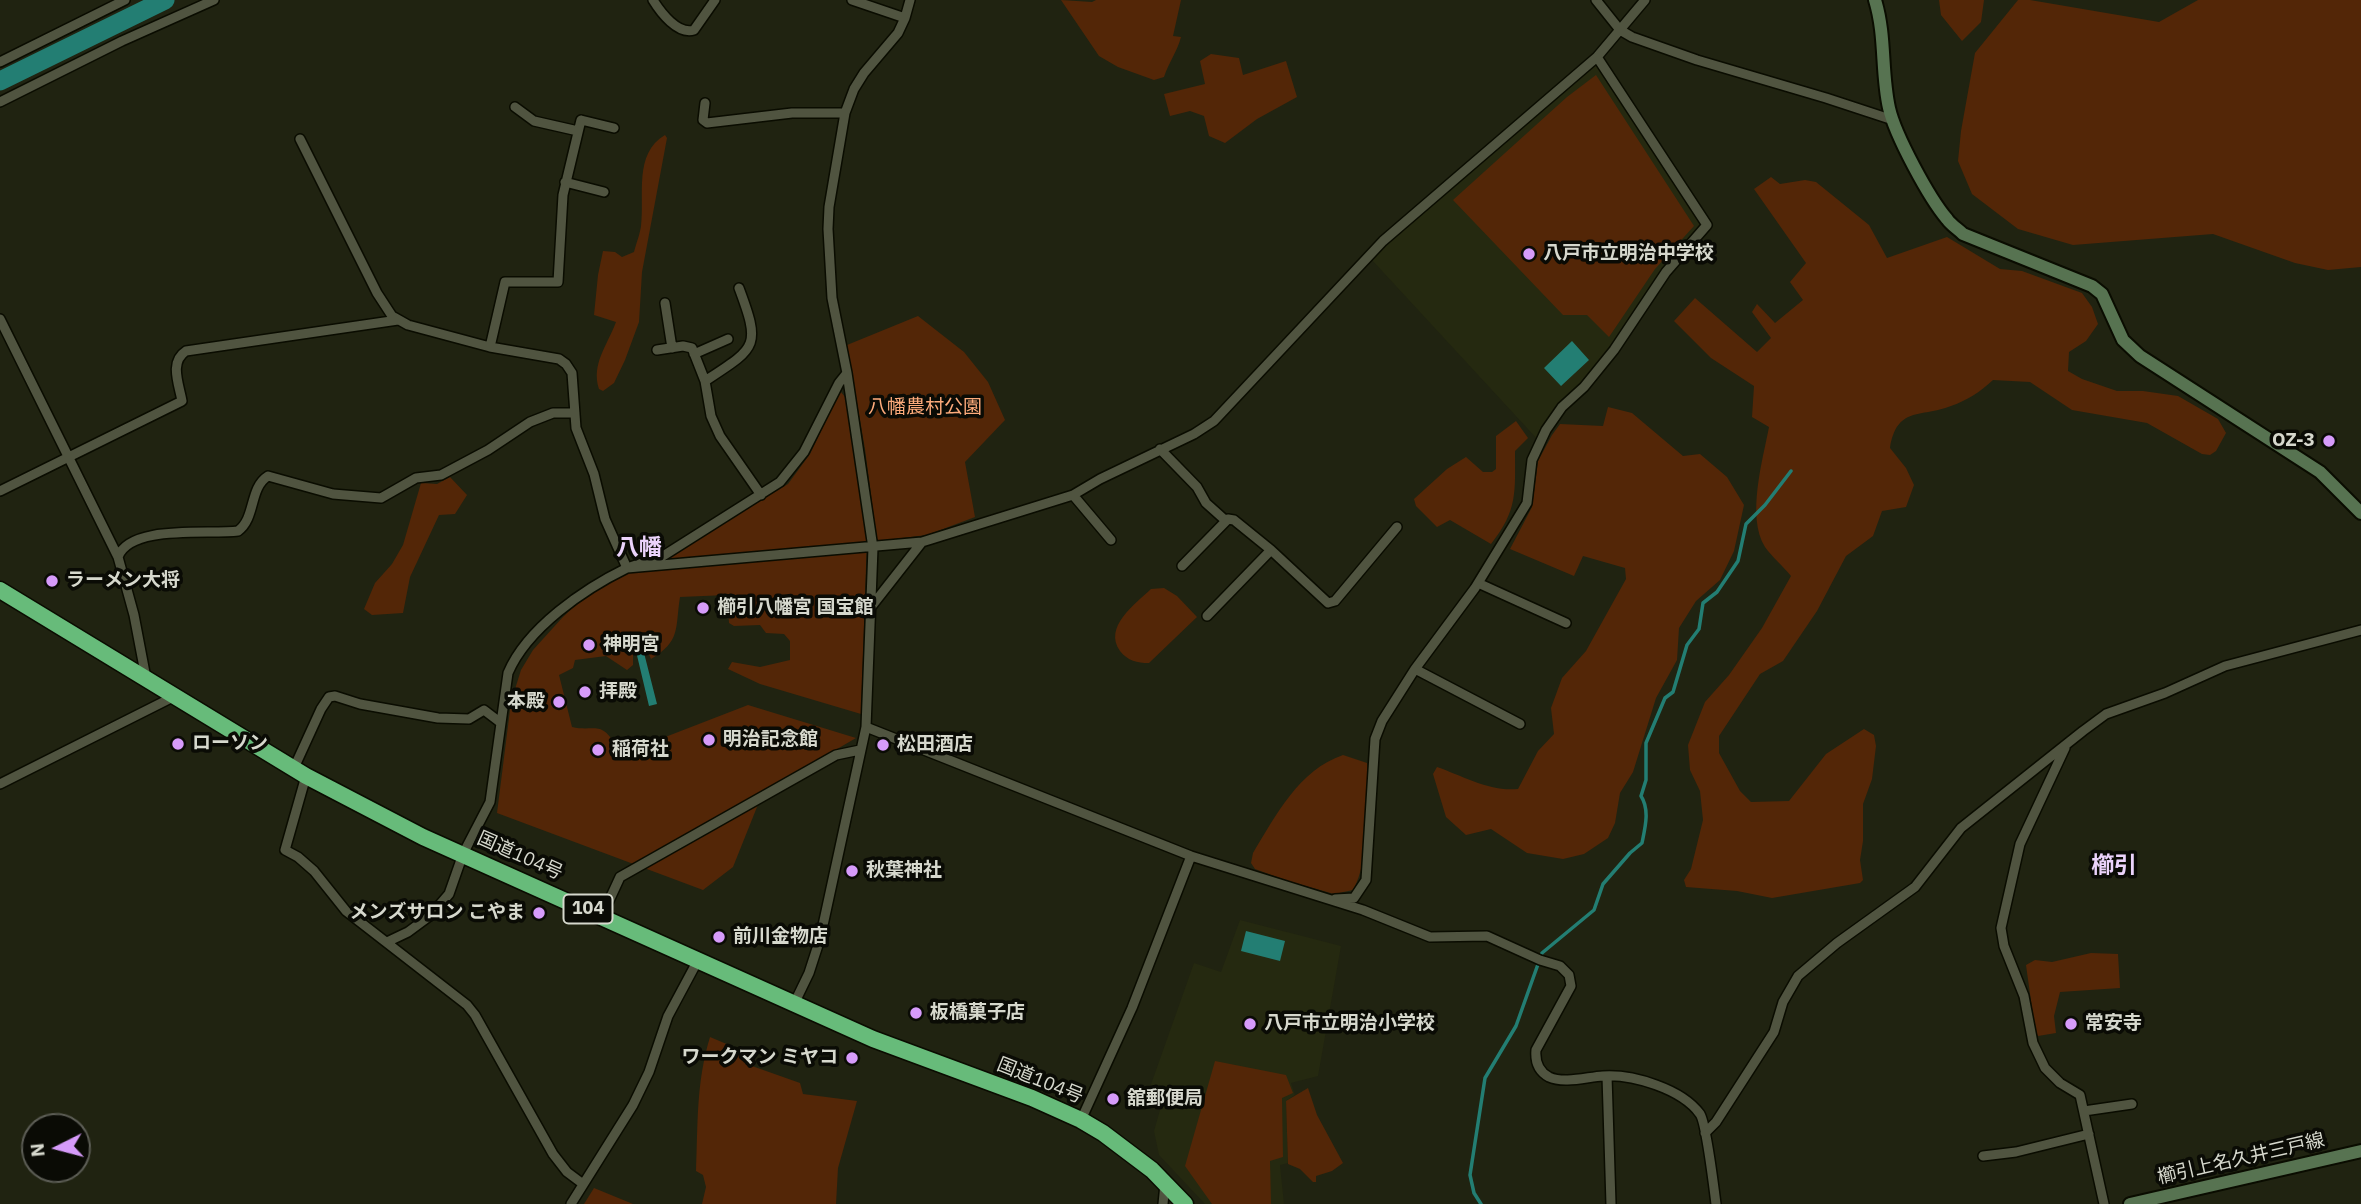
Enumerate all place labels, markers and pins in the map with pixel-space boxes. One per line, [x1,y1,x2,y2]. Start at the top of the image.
place label: 八戸市立明治中学校 [1543,243,1714,265]
marker: 八戸市立明治中学校 [1521,246,1537,262]
place label: OZ-3 [2272,430,2315,452]
marker: OZ-3 [2321,433,2337,449]
place label: ラーメン大将 [66,570,180,592]
marker: ラーメン大将 [44,573,60,589]
place label: 櫛引八幡宮 国宝館 [717,597,873,619]
marker: 櫛引八幡宮 国宝館 [695,600,711,616]
place label: 神明宮 [603,634,660,656]
marker: 神明宮 [581,637,597,653]
place label: 拝殿 [599,681,637,703]
marker: 拝殿 [577,684,593,700]
place label: 本殿 [507,691,545,713]
marker: 本殿 [551,694,567,710]
place label: 明治記念館 [723,729,818,751]
marker: 明治記念館 [701,732,717,748]
place label: ローソン [192,733,268,755]
place label: 松田酒店 [897,734,973,756]
marker: ローソン [170,736,186,752]
marker: 松田酒店 [875,737,891,753]
place label: 稲荷社 [612,739,669,761]
marker: 稲荷社 [590,742,606,758]
place label: 秋葉神社 [866,860,942,882]
marker: 秋葉神社 [844,863,860,879]
place label: メンズサロン こやま [350,902,525,924]
marker: メンズサロン こやま [531,905,547,921]
place label: 前川金物店 [733,926,828,948]
marker: 前川金物店 [711,929,727,945]
place label: 板橋菓子店 [930,1002,1025,1024]
marker: 板橋菓子店 [908,1005,924,1021]
place label: 八戸市立明治小学校 [1264,1013,1435,1035]
place label: 常安寺 [2085,1013,2142,1035]
marker: 八戸市立明治小学校 [1242,1016,1258,1032]
marker: 常安寺 [2063,1016,2079,1032]
place label: ワークマン ミヤコ [682,1047,838,1069]
marker: ワークマン ミヤコ [844,1050,860,1066]
place label: 舘郵便局 [1127,1088,1203,1110]
marker: 舘郵便局 [1105,1091,1121,1107]

